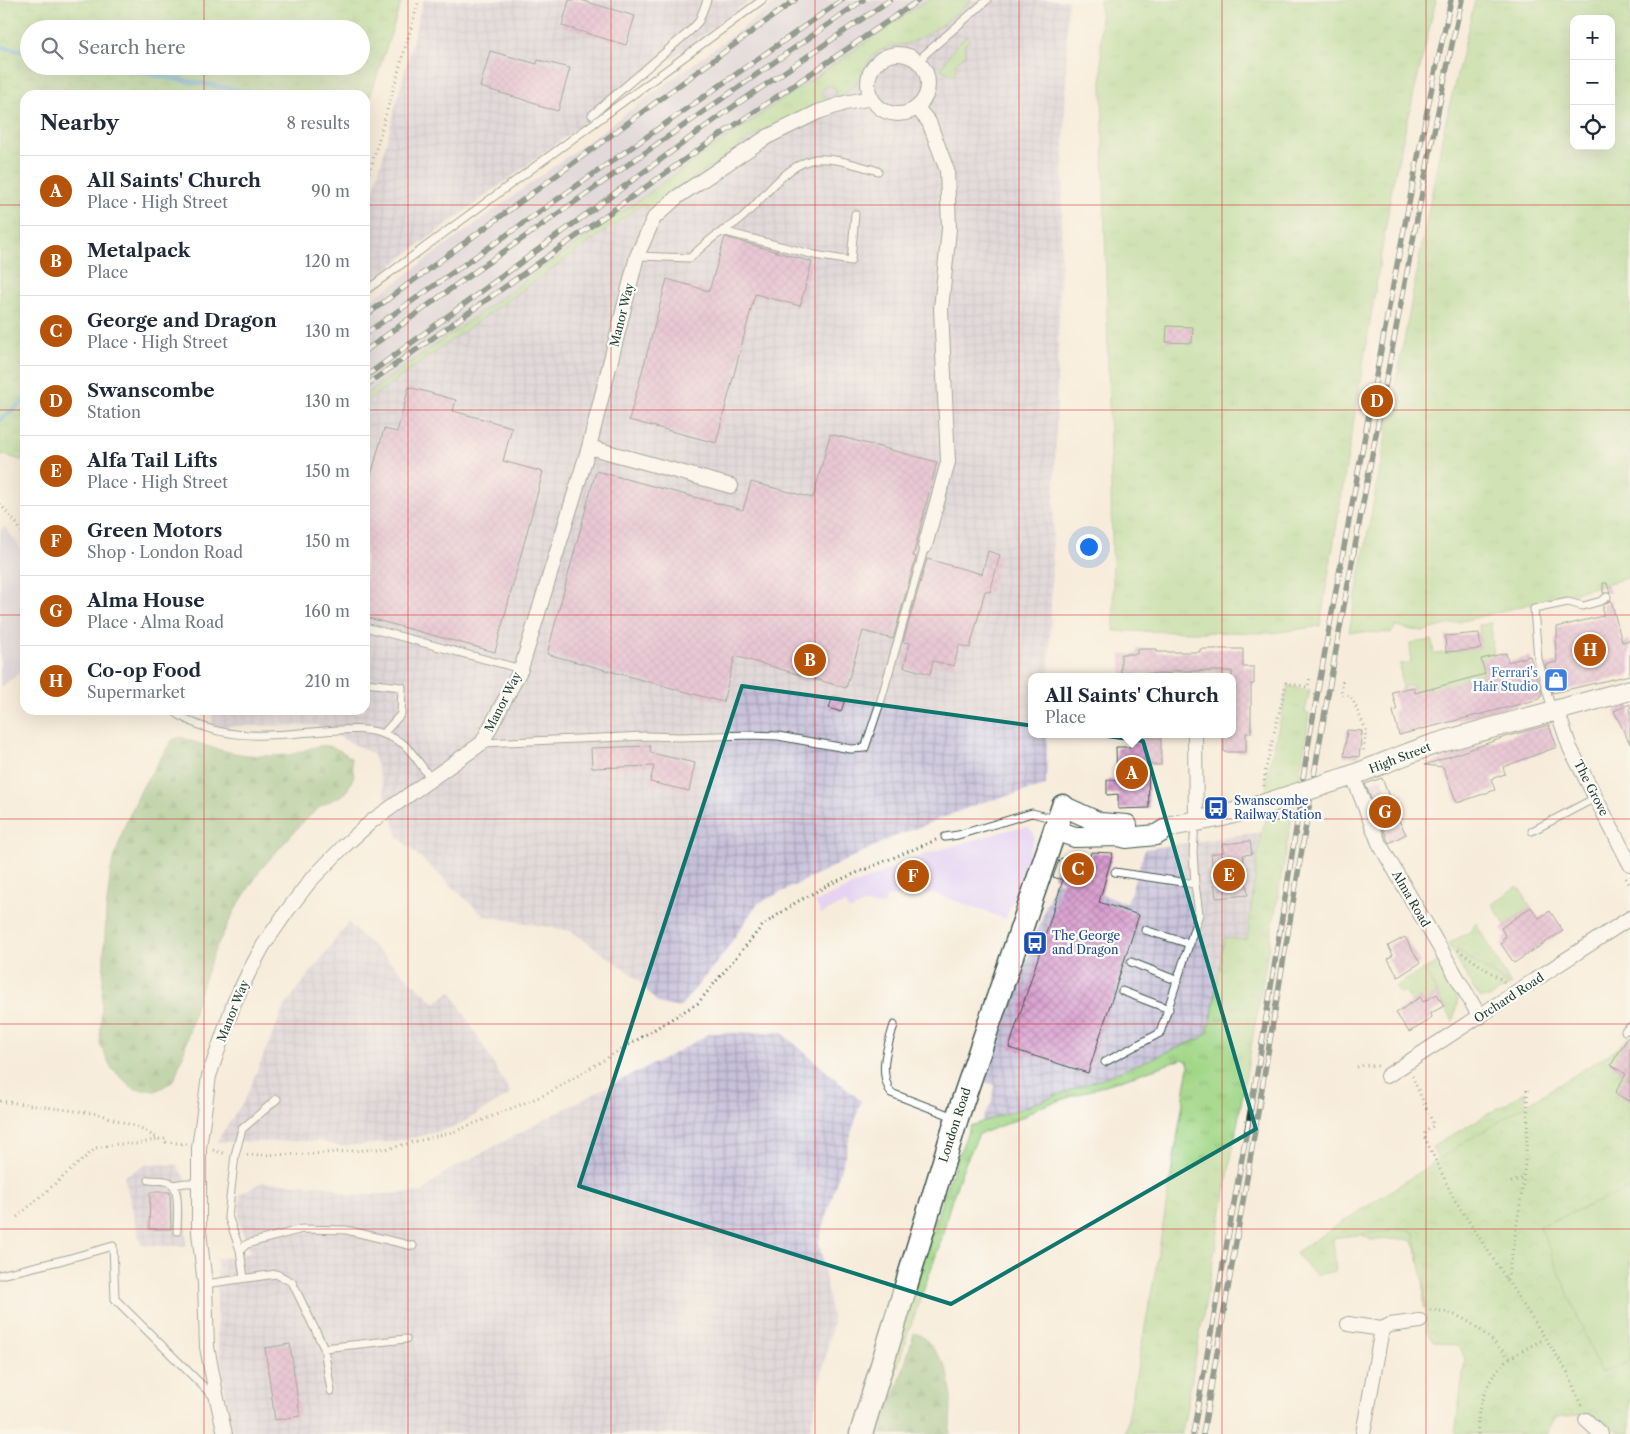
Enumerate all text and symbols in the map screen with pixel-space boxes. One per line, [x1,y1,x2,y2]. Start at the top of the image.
map controls [1570,15,1615,150]
button: + [1570,15,1615,60]
search box [20,20,370,75]
icon: search [38,34,66,62]
text: Search here [78,36,186,59]
button: − [1570,60,1615,105]
button: locate [1570,105,1615,150]
text: Nearby [40,110,119,135]
text: 8 results [287,113,350,133]
text: All Saints' Church [87,169,261,192]
text: A [50,181,62,201]
text: 90 m [311,181,350,201]
text: Place · High Street [87,192,228,212]
text: Metalpack [87,239,190,262]
text: B [50,251,62,271]
text: 120 m [305,251,350,271]
text: Place [87,262,128,282]
street label: Manor Way [606,281,637,349]
text: George and Dragon [87,309,277,332]
text: C [50,321,62,341]
text: 130 m [305,321,350,341]
text: Place · High Street [87,332,228,352]
text: Swanscombe [87,379,215,402]
pin: D [1361,382,1393,420]
text: D [49,391,63,411]
text: 130 m [305,391,350,411]
text: Station [87,402,141,422]
text: Alfa Tail Lifts [87,449,218,472]
text: E [50,461,62,481]
text: 150 m [305,461,350,481]
text: Place · High Street [87,472,228,492]
text: Green Motors [87,519,222,542]
text: F [51,531,61,551]
text: 150 m [305,531,350,551]
your location [1076,534,1102,560]
text: Shop · London Road [87,542,243,562]
text: Alma House [87,589,205,612]
text: G [49,601,63,621]
text: 160 m [305,601,350,621]
text: Place · Alma Road [87,612,224,632]
pin: H [1574,631,1606,669]
pin: B [794,641,826,679]
text: Co-op Food [87,659,201,682]
place label: Ferrari's Hair Studio [1473,665,1538,694]
shop icon: Ferrari's Hair Studio [1543,667,1569,693]
street label: Manor Way [481,669,524,734]
text: H [49,671,63,691]
text: 210 m [305,671,350,691]
popup [1028,673,1236,738]
text: Supermarket [87,682,185,702]
text: All Saints' Church [1045,684,1219,707]
text: Place [1045,707,1086,727]
street label: High Street [1367,739,1434,776]
pin: A [1116,754,1148,792]
street label: The Grove [1571,757,1612,819]
place label: Swanscombe Railway Station [1234,793,1322,822]
pin: G [1369,793,1401,831]
bus stop icon: Swanscombe Railway Station [1203,795,1229,821]
pin: C [1062,850,1094,888]
pin: E [1213,856,1245,894]
pin: F [897,857,929,895]
street label: Alma Road [1389,867,1434,930]
place label: The George and Dragon [1052,928,1120,957]
bus stop icon: The George and Dragon [1022,930,1048,956]
street label: Orchard Road [1471,969,1547,1026]
street label: Manor Way [213,977,252,1044]
street label: London Road [935,1085,974,1164]

